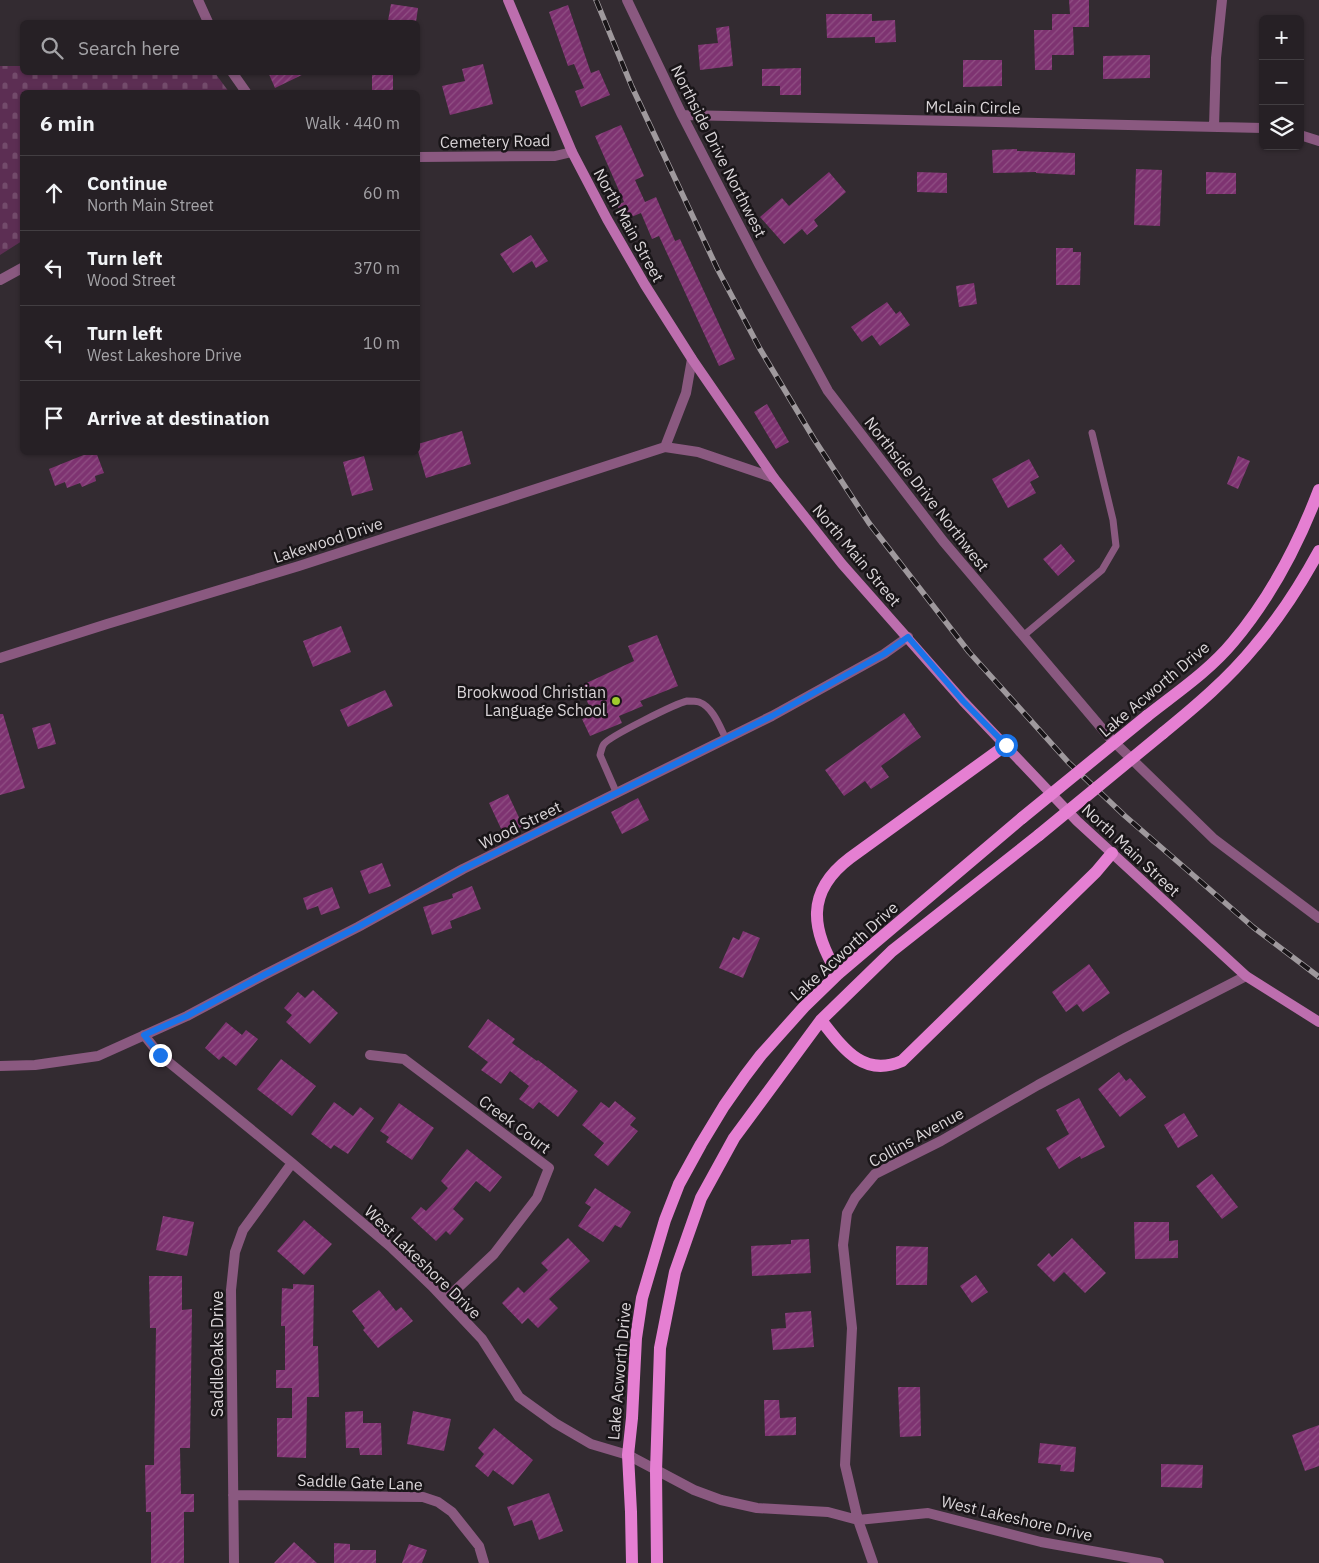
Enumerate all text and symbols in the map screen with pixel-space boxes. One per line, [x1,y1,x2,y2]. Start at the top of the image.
map controls [1259,15,1304,150]
button: + [1259,15,1304,60]
search box [20,20,420,75]
icon: search [38,34,66,62]
text: Search here [78,36,180,60]
button: − [1259,60,1304,105]
street label: Northside Drive Northwest [667,62,771,240]
street label: McLain Circle [925,96,1021,118]
button: layers [1259,105,1304,150]
text: 6 min [40,109,95,137]
text: Walk · 440 m [305,113,400,133]
street label: Cemetery Road [440,130,550,152]
street label: North Main Street [589,165,669,285]
text: Continue [87,171,167,195]
icon: ahead [40,179,68,207]
text: 60 m [363,183,400,203]
text: North Main Street [87,195,214,215]
text: Turn left [87,246,163,270]
icon: left [40,254,68,282]
text: 370 m [353,258,400,278]
text: Wood Street [87,270,176,290]
text: Turn left [87,321,163,345]
icon: left [40,329,68,357]
text: 10 m [363,333,400,353]
text: West Lakeshore Drive [87,345,242,365]
icon: arrive [40,404,68,432]
text: Arrive at destination [87,406,270,430]
street label: Northside Drive Northwest [860,413,994,575]
street label: North Main Street [809,500,905,610]
street label: Lakewood Drive [271,513,385,567]
street label: Lake Acworth Drive [1095,637,1214,741]
place label: Brookwood Christian Language School [456,682,606,720]
marker: Brookwood Christian Language School [610,695,622,707]
route start [995,734,1018,757]
street label: Wood Street [476,797,564,853]
street label: North Main Street [1078,799,1184,901]
street label: Lake Acworth Drive [786,897,902,1005]
route end [149,1044,172,1067]
street label: Creek Court [475,1090,555,1158]
street label: Collins Avenue [865,1103,967,1171]
street label: West Lakeshore Drive [360,1201,486,1323]
street label: SaddleOaks Drive [207,1291,227,1417]
street label: Lake Acworth Drive [603,1301,635,1441]
street label: Saddle Gate Lane [297,1470,423,1494]
street label: West Lakeshore Drive [939,1491,1095,1545]

